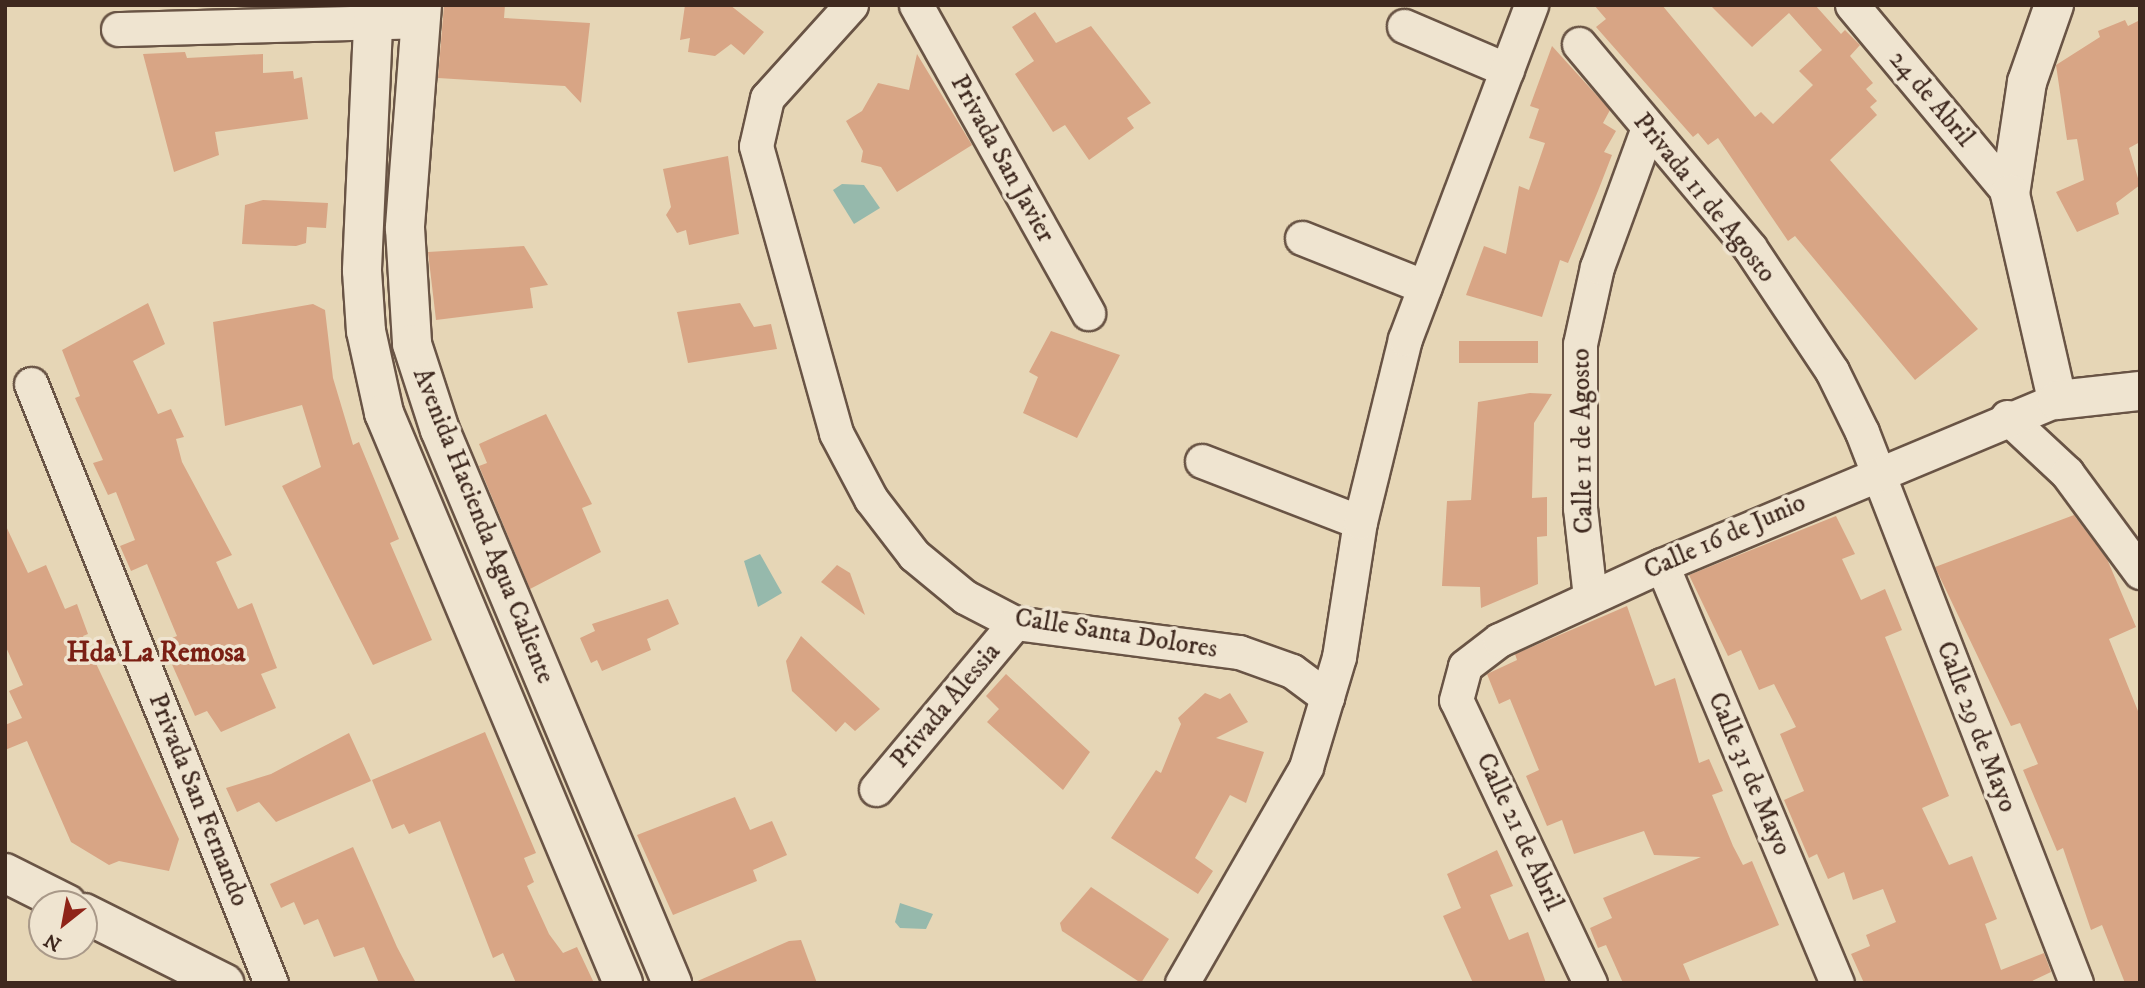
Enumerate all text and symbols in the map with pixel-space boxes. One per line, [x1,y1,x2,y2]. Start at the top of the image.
street label: 24 de Abril [1882,45,1980,153]
street label: Privada San Javier [943,70,1061,248]
street label: Privada 11 de Agosto [1626,107,1782,289]
street label: Calle 11 de Agosto [1566,348,1600,534]
street label: Avenida Hacienda Agua Caliente [405,364,561,688]
street label: Calle 16 de Junio [1639,487,1811,587]
street label: Calle Santa Dolores [1013,603,1219,665]
district label: Hda La Remosa [67,636,245,670]
street label: Privada Alessia [885,637,1007,775]
street label: Calle 29 de Mayo [1929,637,2023,817]
street label: Calle 31 de Mayo [1701,688,1797,860]
street label: Privada San Fernando [141,689,255,911]
street label: Calle 21 de Abril [1469,748,1569,916]
north arrow [28,890,98,960]
text: N [40,928,66,956]

